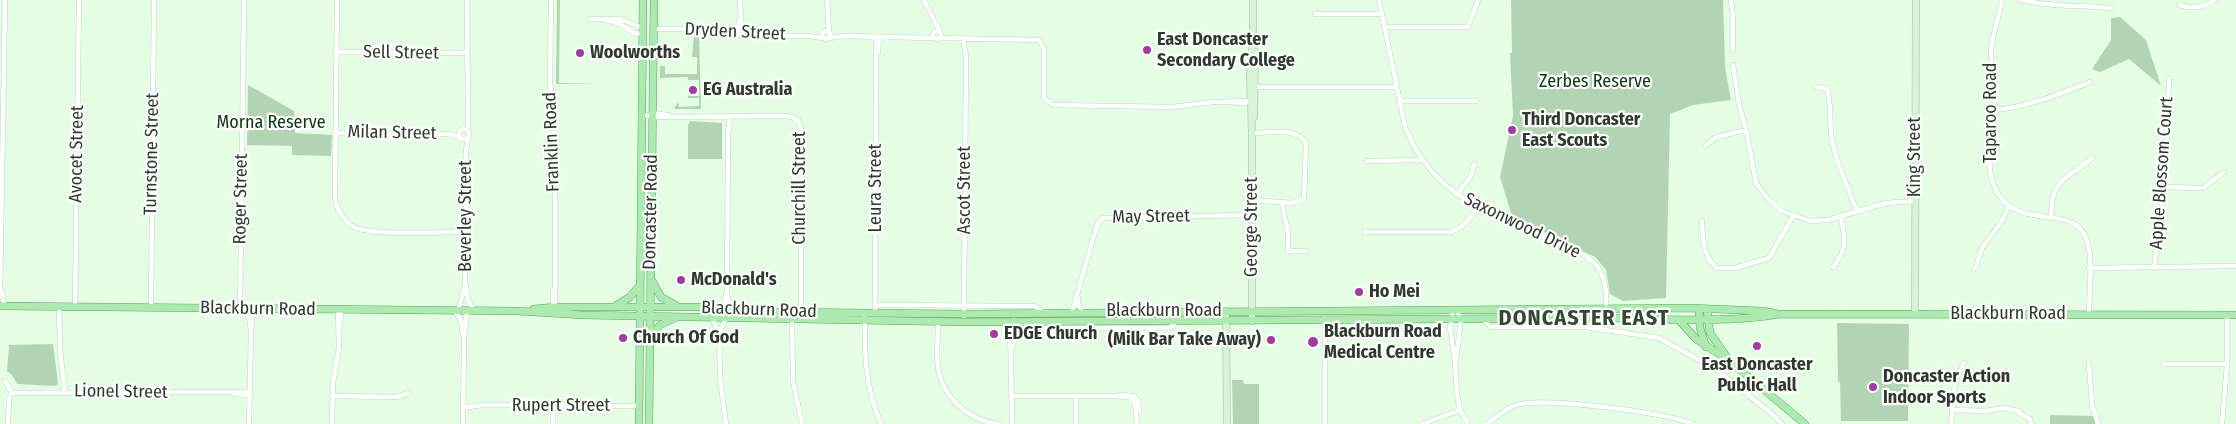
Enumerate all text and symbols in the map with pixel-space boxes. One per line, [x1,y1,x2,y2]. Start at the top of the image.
street label: Dryden Street [684,19,786,45]
place label: East Doncaster Secondary College [1157,29,1295,72]
street label: Sell Street [363,42,439,64]
place label: Woolworths [590,42,680,64]
marker: East Doncaster Secondary College [1141,44,1153,56]
marker: Woolworths [574,47,586,59]
street label: Taparoo Road [1980,63,2002,163]
park label: Zerbes Reserve [1539,71,1651,93]
place label: EG Australia [703,79,792,101]
marker: EG Australia [687,84,699,96]
street label: Franklin Road [539,92,565,192]
street label: Turnstone Street [140,93,164,215]
street label: Apple Blossom Court [2146,96,2178,250]
street label: Avocet Street [65,105,89,203]
place label: Third Doncaster East Scouts [1522,109,1640,152]
park label: Morna Reserve [216,112,326,134]
street label: King Street [1904,117,1926,197]
street label: Milan Street [347,121,437,145]
marker: Third Doncaster East Scouts [1506,124,1518,136]
street label: Churchill Street [789,131,811,245]
street label: Leura Street [865,144,887,232]
street label: Ascot Street [954,146,976,234]
street label: Roger Street [229,153,253,245]
street label: Doncaster Road [639,154,663,270]
street label: Beverley Street [455,160,477,272]
street label: George Street [1241,177,1263,277]
street label: Saxonwood Drive [1460,188,1584,264]
street label: May Street [1112,206,1190,228]
place label: McDonald's [691,269,777,291]
marker: McDonald's [675,274,687,286]
place label: Ho Mei [1369,281,1420,303]
marker: Ho Mei [1353,286,1365,298]
street label: Blackburn Road [200,297,316,321]
street label: Blackburn Road [701,297,817,323]
street label: Blackburn Road [1106,300,1222,322]
street label: Blackburn Road [1950,303,2066,325]
district label: DONCASTER EAST [1497,306,1671,332]
place label: Blackburn Road Medical Centre [1324,321,1442,364]
place label: EDGE Church [1004,323,1098,345]
place label: Church Of God [633,327,739,349]
marker: EDGE Church [988,328,1000,340]
place label: (Milk Bar Take Away) [1108,329,1261,351]
marker: Church Of God [617,332,629,344]
marker: (Milk Bar Take Away) [1265,334,1277,346]
marker: Blackburn Road Medical Centre [1306,335,1320,349]
marker: East Doncaster Public Hall [1751,340,1763,352]
place label: East Doncaster Public Hall [1701,354,1813,396]
place label: Doncaster Action Indoor Sports [1883,366,2010,408]
street label: Lionel Street [74,380,168,404]
marker: Doncaster Action Indoor Sports [1867,381,1879,393]
street label: Rupert Street [512,395,610,417]

